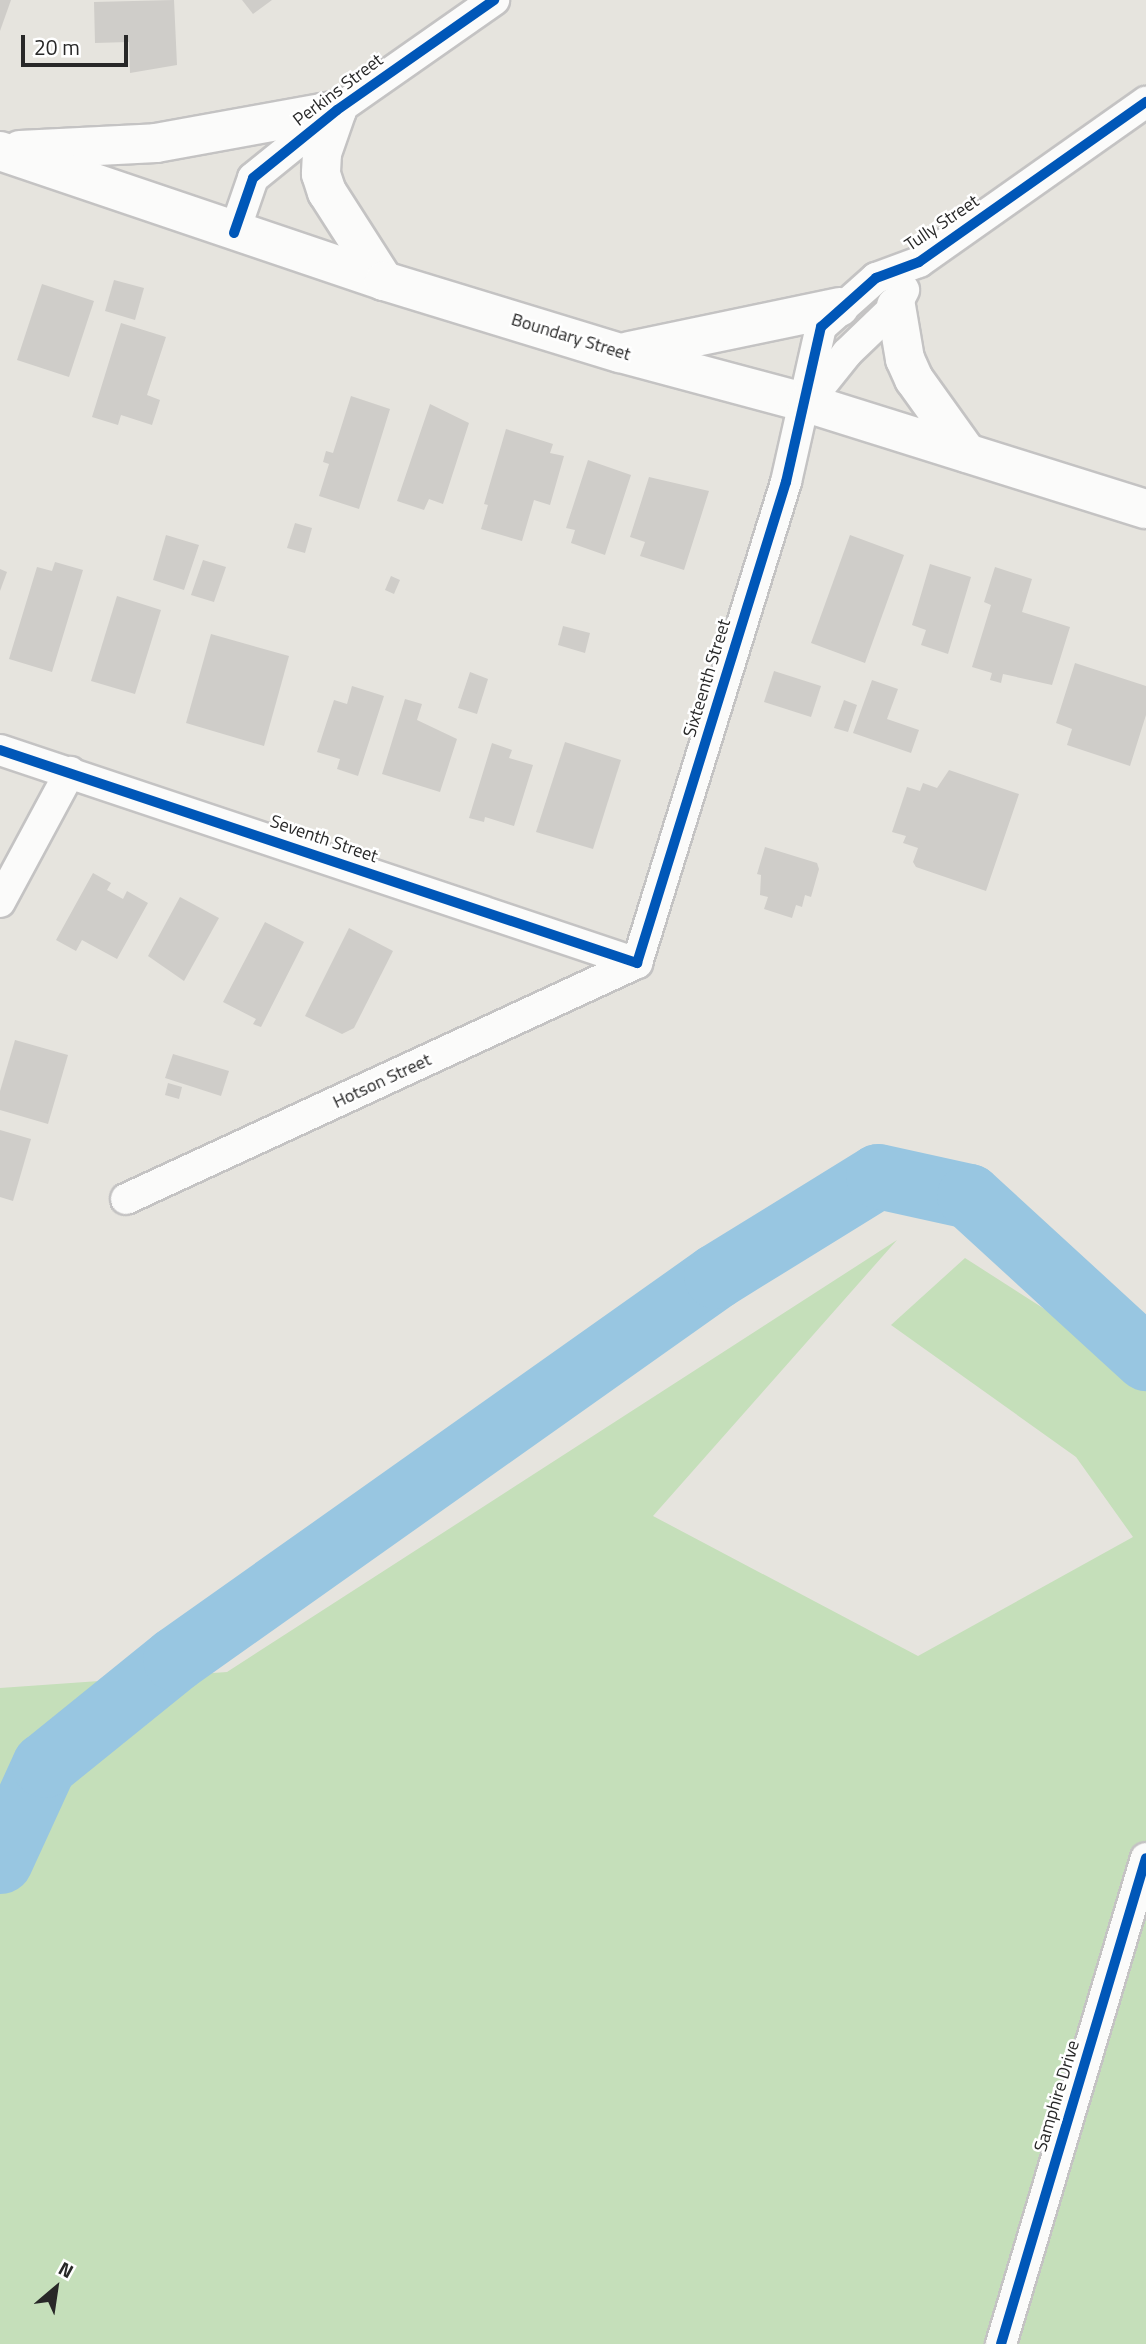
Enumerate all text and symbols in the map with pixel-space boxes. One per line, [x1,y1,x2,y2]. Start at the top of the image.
scale bar [24,21,131,65]
text: 20 m [34,31,80,63]
street label: Perkins Street [289,49,387,131]
street label: Tully Street [901,190,983,256]
street label: Boundary Street [509,309,633,365]
street label: Sixteenth Street [679,616,735,740]
street label: Seventh Street [267,811,381,867]
street label: Hotson Street [330,1049,434,1113]
street label: Samphire Drive [1030,2038,1084,2154]
north arrow [21,2253,91,2323]
text: N [54,2253,79,2285]

